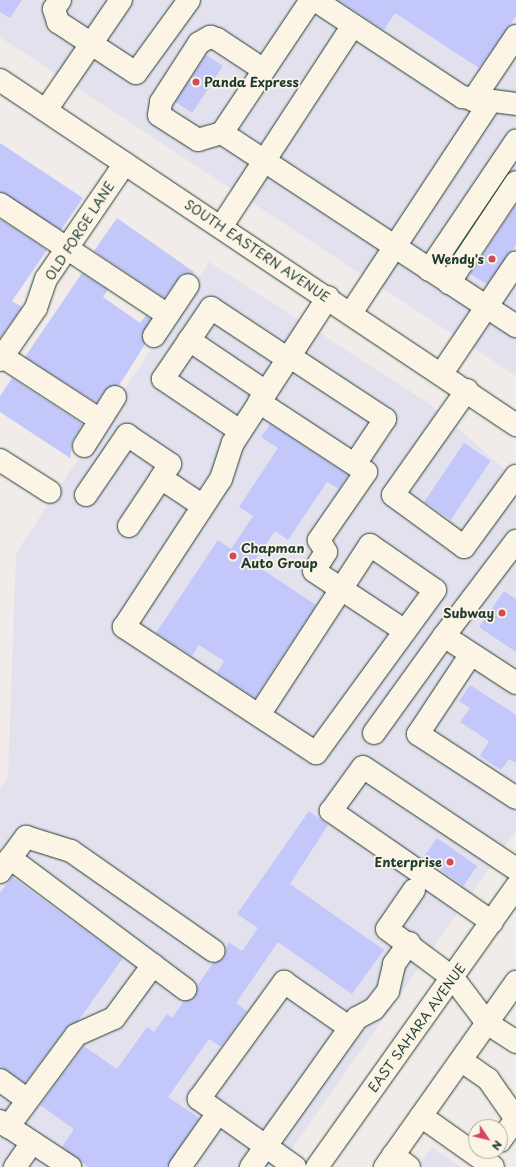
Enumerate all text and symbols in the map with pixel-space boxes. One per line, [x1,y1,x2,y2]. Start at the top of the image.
place label: Panda Express [204,74,299,90]
marker: Panda Express [191,77,201,87]
street label: OLD FORGE LANE [41,177,119,285]
street label: SOUTH EASTERN AVENUE [181,196,333,306]
place label: Wendy's [432,251,484,267]
marker: Wendy's [487,254,497,264]
place label: Chapman Auto Group [241,541,318,572]
marker: Chapman Auto Group [228,551,238,561]
place label: Subway [443,605,494,621]
marker: Subway [497,608,507,618]
place label: Enterprise [374,854,442,870]
marker: Enterprise [445,857,455,867]
street label: EAST SAHARA AVENUE [365,961,469,1095]
north arrow [468,1119,508,1159]
text: N [488,1137,507,1154]

